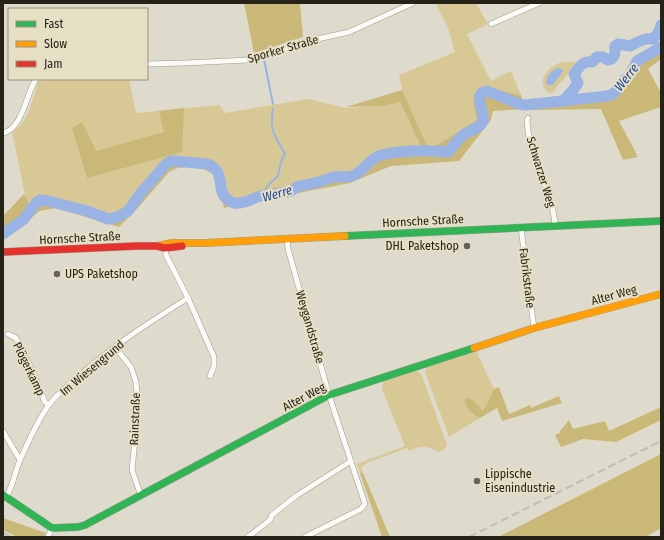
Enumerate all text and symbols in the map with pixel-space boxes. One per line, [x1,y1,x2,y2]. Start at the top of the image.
legend [8,8,148,80]
text: Fast [44,17,63,31]
street label: Sporker Straße [246,32,320,66]
text: Slow [44,37,67,51]
text: Jam [44,57,62,71]
water label: Werre [611,61,642,94]
street label: Schwarzer Weg [524,135,558,209]
water label: Werre [260,182,294,205]
street label: Hornsche Straße [382,212,464,230]
street label: Hornsche Straße [39,229,121,247]
place label: DHL Paketshop [386,239,459,253]
marker: DHL Paketshop [462,241,472,251]
street label: Fabrikstraße [516,247,538,309]
place label: UPS Paketshop [65,267,138,281]
marker: UPS Paketshop [52,269,62,279]
street label: Alter Weg [590,282,639,308]
street label: Weygandstraße [293,289,327,365]
street label: Im Wiesengrund [57,337,127,399]
street label: Plögerkamp [10,340,48,398]
street label: Alter Weg [280,380,328,414]
street label: Rainstraße [127,392,143,446]
place label: Lippische Eisenindustrie [485,467,555,495]
marker: Lippische Eisenindustrie [472,476,482,486]

